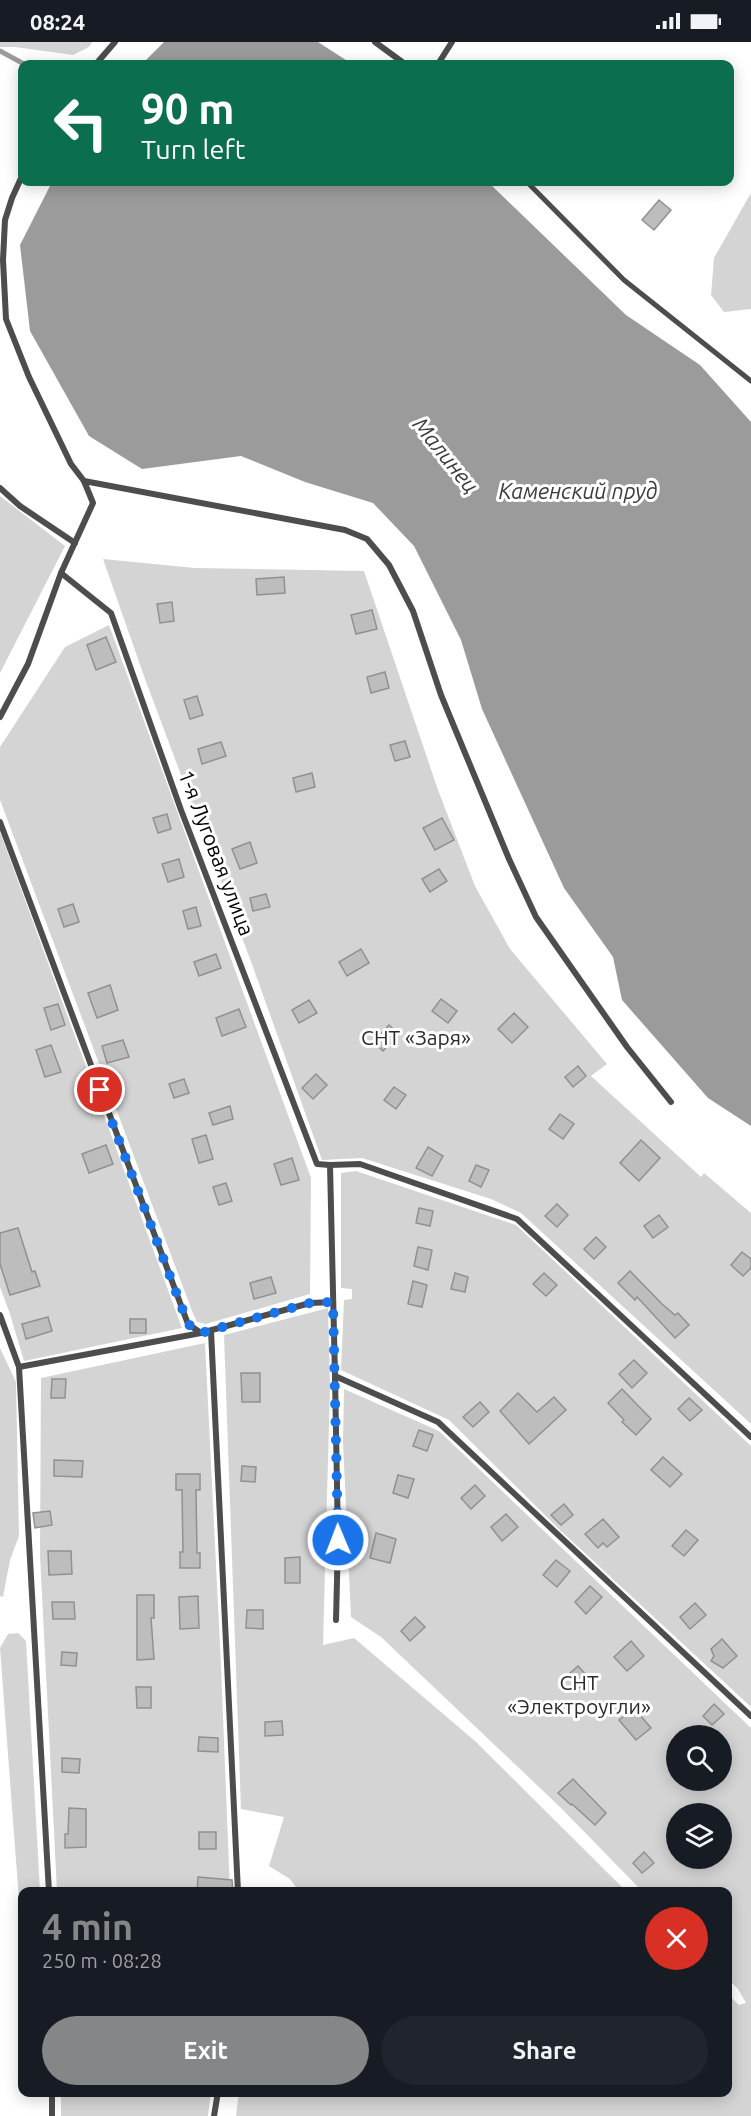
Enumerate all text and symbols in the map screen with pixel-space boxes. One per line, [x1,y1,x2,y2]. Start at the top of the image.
text: 08:24 [30,9,85,34]
icon: left [42,84,120,162]
text: 90 m [141,85,235,132]
text: Turn left [141,134,245,164]
water label: Малинец [408,412,484,498]
water label: Каменский пруд [499,478,657,503]
street label: 1-я Луговая улица [174,766,260,939]
park label: СНТ «Заря» [361,1025,471,1049]
pin [74,1064,125,1115]
icon: arrive [83,1073,116,1106]
position arrow [306,1508,370,1572]
park label: СНТ «Электроугли» [507,1670,651,1718]
map controls [666,1725,732,1869]
button: search [666,1725,732,1791]
button: layers [666,1803,732,1869]
text: 4 min [42,1906,133,1947]
button: close [645,1907,708,1970]
text: 250 m · 08:28 [42,1949,162,1972]
button: Exit [42,2016,369,2085]
button: Share [381,2016,708,2085]

